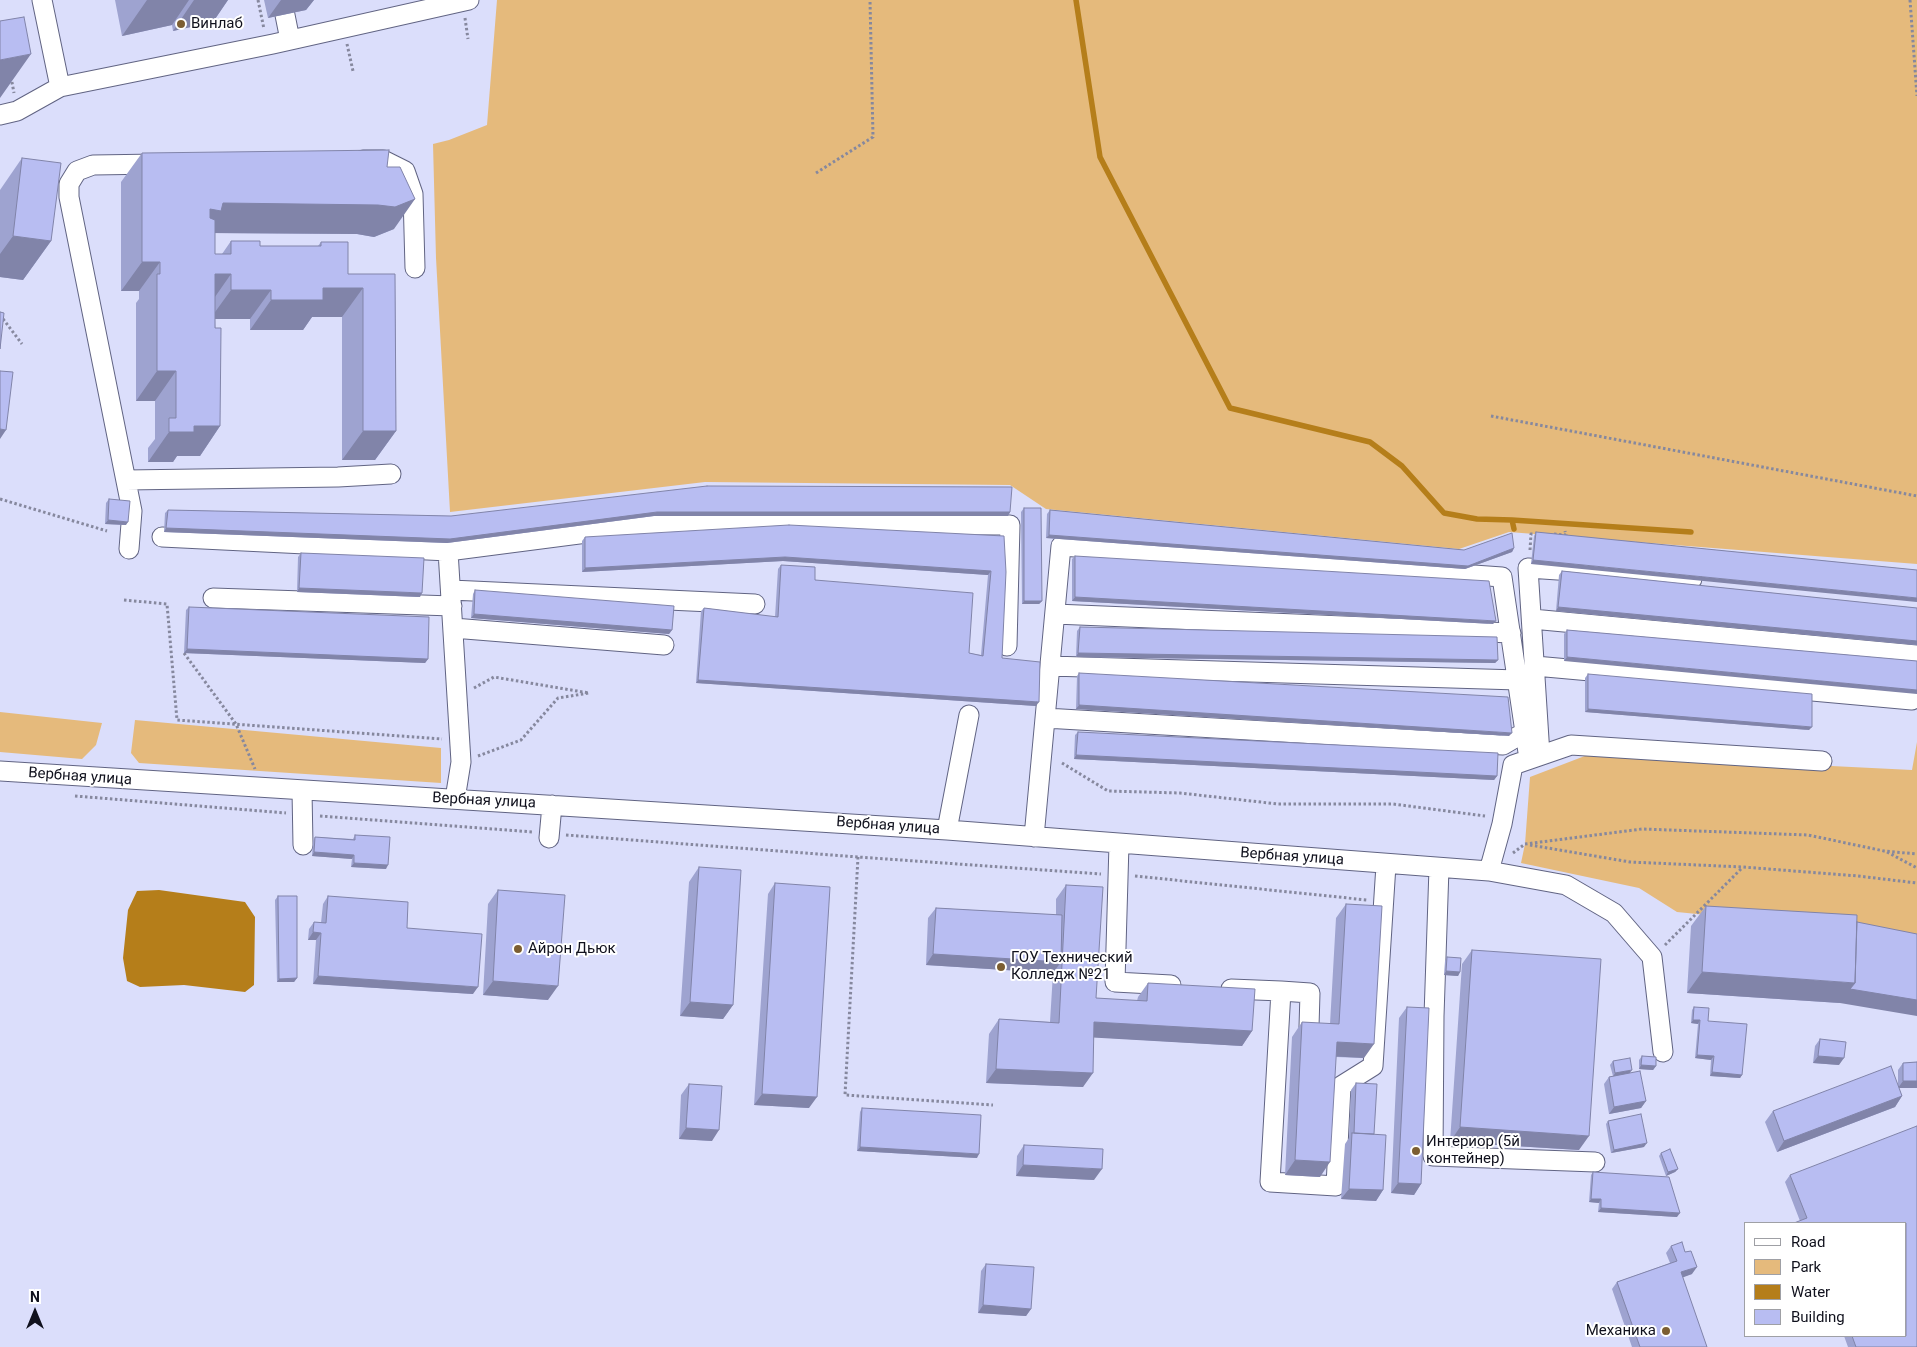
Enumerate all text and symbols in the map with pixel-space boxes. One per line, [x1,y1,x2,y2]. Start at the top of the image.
place label: Винлаб [191,15,243,33]
marker: Винлаб [175,18,187,30]
street label: Вербная улица [28,764,132,790]
street label: Вербная улица [432,789,536,813]
street label: Вербная улица [836,813,940,839]
street label: Вербная улица [1240,844,1344,870]
place label: Айрон Дьюк [528,940,616,958]
marker: Айрон Дьюк [512,943,524,955]
place label: ГОУ Технический Колледж №21 [1011,949,1133,984]
marker: ГОУ Технический Колледж №21 [995,961,1007,973]
place label: Интериор (5й контейнер) [1426,1133,1520,1168]
marker: Интериор (5й контейнер) [1410,1145,1422,1157]
legend [1744,1222,1907,1337]
text: Road [1791,1233,1825,1251]
text: Park [1791,1258,1821,1276]
text: Water [1791,1283,1830,1301]
north arrow [10,1287,60,1337]
text: N [30,1289,40,1305]
text: Building [1791,1308,1845,1326]
place label: Механика [1586,1322,1656,1340]
marker: Механика [1660,1325,1672,1337]

